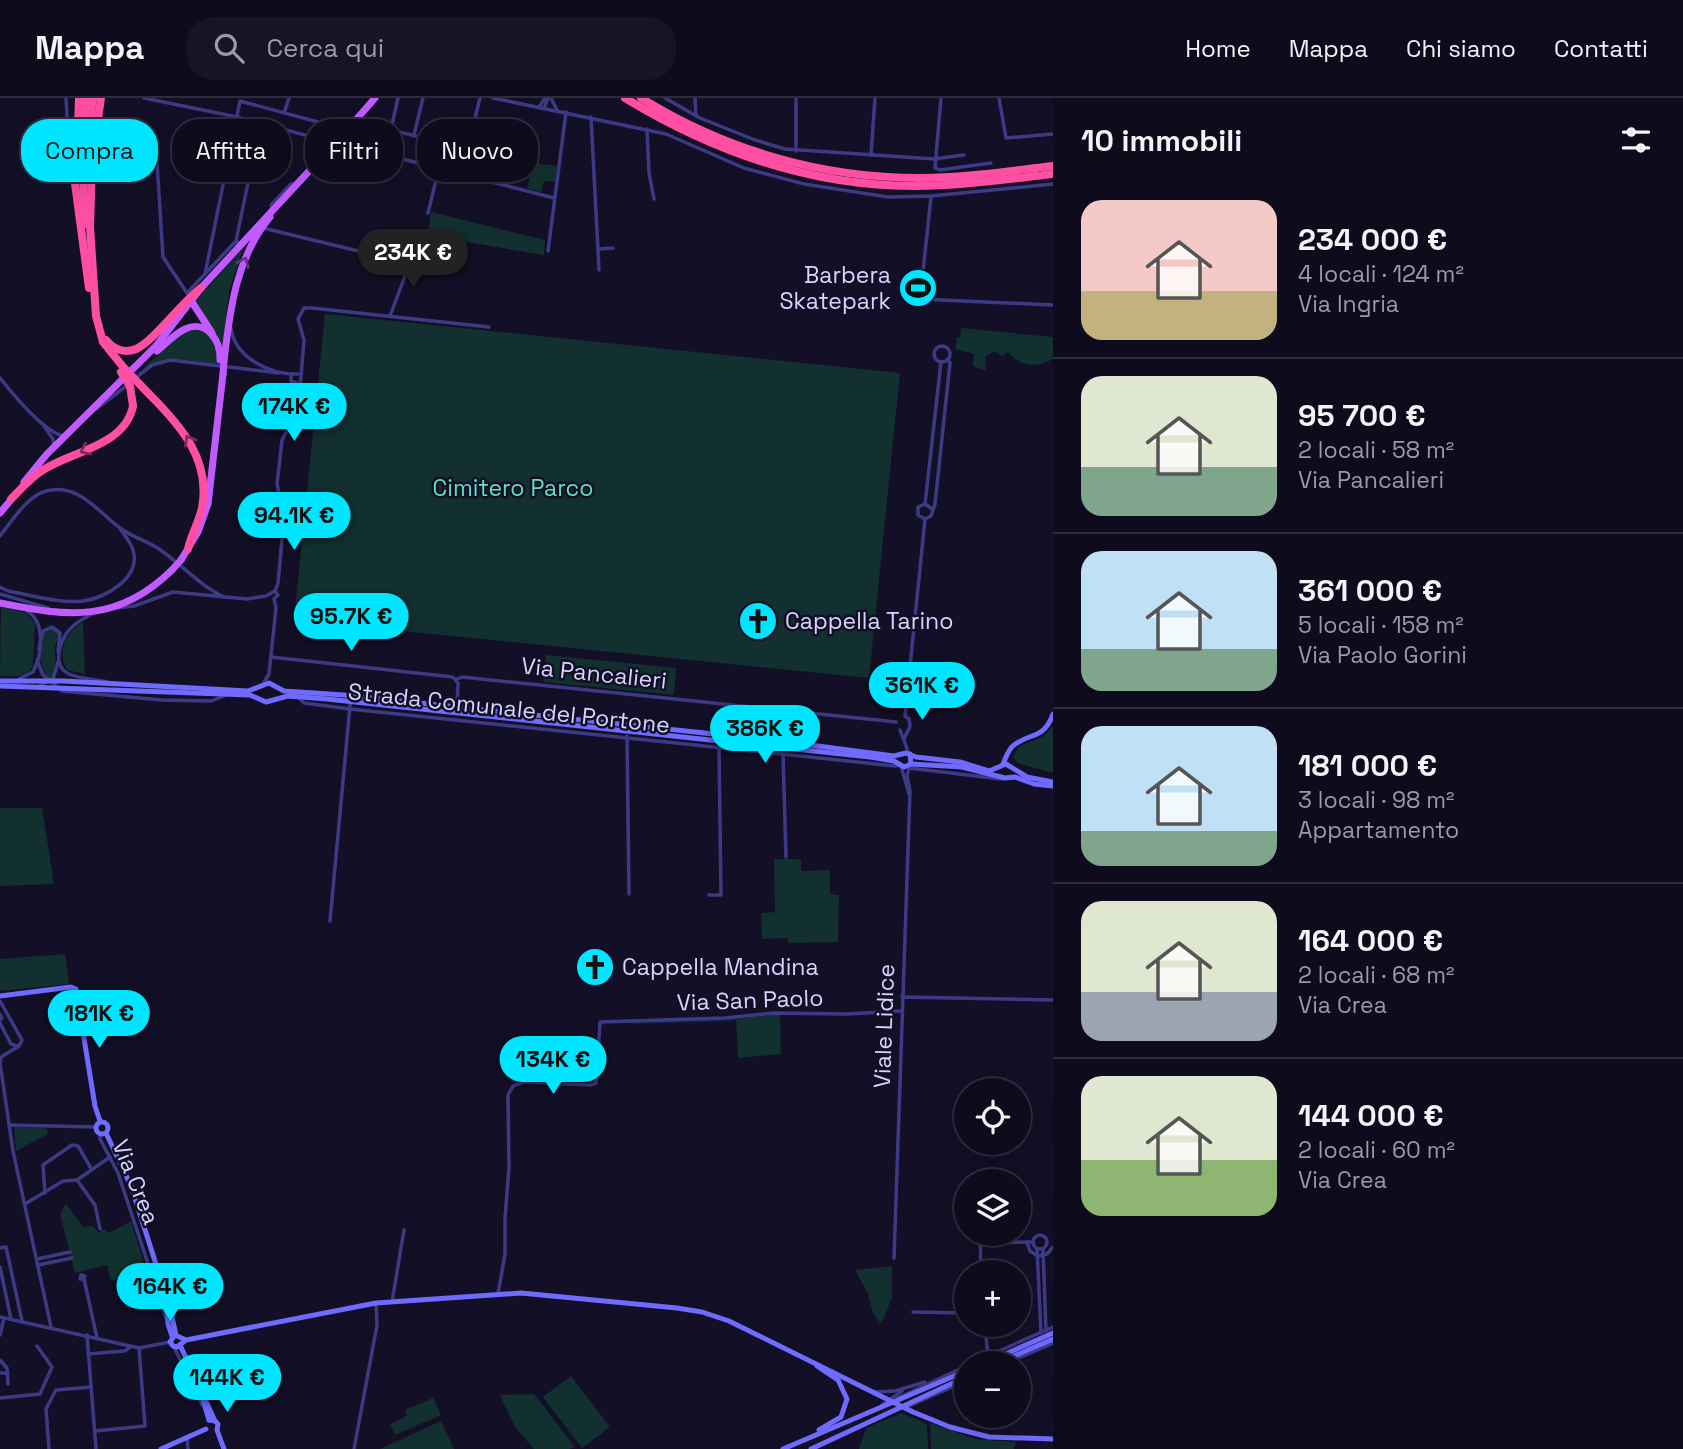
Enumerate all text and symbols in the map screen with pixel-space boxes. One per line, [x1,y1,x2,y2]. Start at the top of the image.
search box [186,17,676,80]
text: Mappa [35,27,144,69]
icon: search [210,29,248,67]
text: Cerca qui [266,31,384,65]
text: Home [1185,33,1251,64]
text: Mappa [1289,33,1368,64]
text: Chi siamo [1406,33,1516,64]
text: Contatti [1554,33,1648,64]
chip: Compra [21,119,158,182]
chip: Affitta [172,119,291,182]
chip: Filtri [305,119,403,182]
chip: Nuovo [417,119,538,182]
text: 10 immobili [1081,121,1242,160]
icon: filters [1617,121,1655,159]
text: 234 000 € [1298,220,1447,259]
icon: home [1137,228,1221,312]
pin: 234K € [356,230,470,289]
text: 234K € [374,237,452,267]
one-way arrow [236,257,250,269]
text: 4 locali · 124 m² [1298,259,1464,289]
place label: Barbera Skatepark [779,260,891,316]
sports icon: Barbera Skatepark [897,267,939,309]
text: Via Ingria [1298,289,1399,319]
pin: 174K € [237,384,351,443]
text: 174K € [258,391,330,421]
text: 95 700 € [1298,396,1426,435]
icon: home [1137,404,1221,488]
one-way arrow [184,435,197,448]
text: 2 locali · 58 m² [1298,435,1454,465]
one-way arrow [80,441,92,455]
text: Via Pancalieri [1298,465,1444,495]
park label: Cimitero Parco [433,473,594,503]
pin: 94.1K € [229,492,359,552]
text: 94.1K € [254,500,334,530]
text: 361 000 € [1298,571,1442,610]
icon: home [1137,579,1221,663]
pin: 95.7K € [286,594,416,653]
church icon: Cappella Tarino [737,600,779,642]
text: 95.7K € [310,601,392,631]
place label: Cappella Tarino [785,606,953,636]
text: 5 locali · 158 m² [1298,610,1464,640]
text: Via Paolo Gorini [1298,640,1467,670]
street label: Via Pancalieri [520,650,668,696]
pin: 361K € [865,662,979,722]
text: 361K € [885,670,959,700]
street label: Strada Comunale del Portone [347,676,671,740]
pin: 386K € [708,706,822,765]
text: 386K € [726,713,804,743]
text: 181 000 € [1298,746,1437,785]
icon: home [1137,754,1221,838]
text: 3 locali · 98 m² [1298,785,1455,815]
text: Appartamento [1298,815,1459,845]
text: 164 000 € [1298,921,1443,960]
icon: home [1137,929,1221,1013]
church icon: Cappella Mandina [574,946,616,988]
place label: Cappella Mandina [622,952,819,982]
text: 2 locali · 68 m² [1298,960,1455,990]
street label: Viale Lidice [867,963,901,1089]
street label: Via San Paolo [676,982,824,1018]
pin: 181K € [42,990,156,1050]
text: Via Crea [1298,990,1387,1020]
text: 181K € [64,998,134,1028]
pin: 134K € [496,1037,610,1096]
text: 134K € [516,1044,590,1074]
map controls [954,1078,1031,1428]
button: locate [954,1078,1031,1155]
text: 144 000 € [1298,1096,1444,1135]
icon: home [1137,1104,1221,1188]
street label: Via Crea [105,1135,167,1229]
text: 2 locali · 60 m² [1298,1135,1455,1165]
text: Via Crea [1298,1165,1387,1195]
button: layers [954,1169,1031,1246]
button: + [954,1260,1031,1337]
pin: 164K € [113,1264,227,1323]
text: 164K € [132,1271,208,1301]
button: − [954,1351,1031,1428]
pin: 144K € [170,1354,284,1414]
text: 144K € [189,1362,265,1392]

